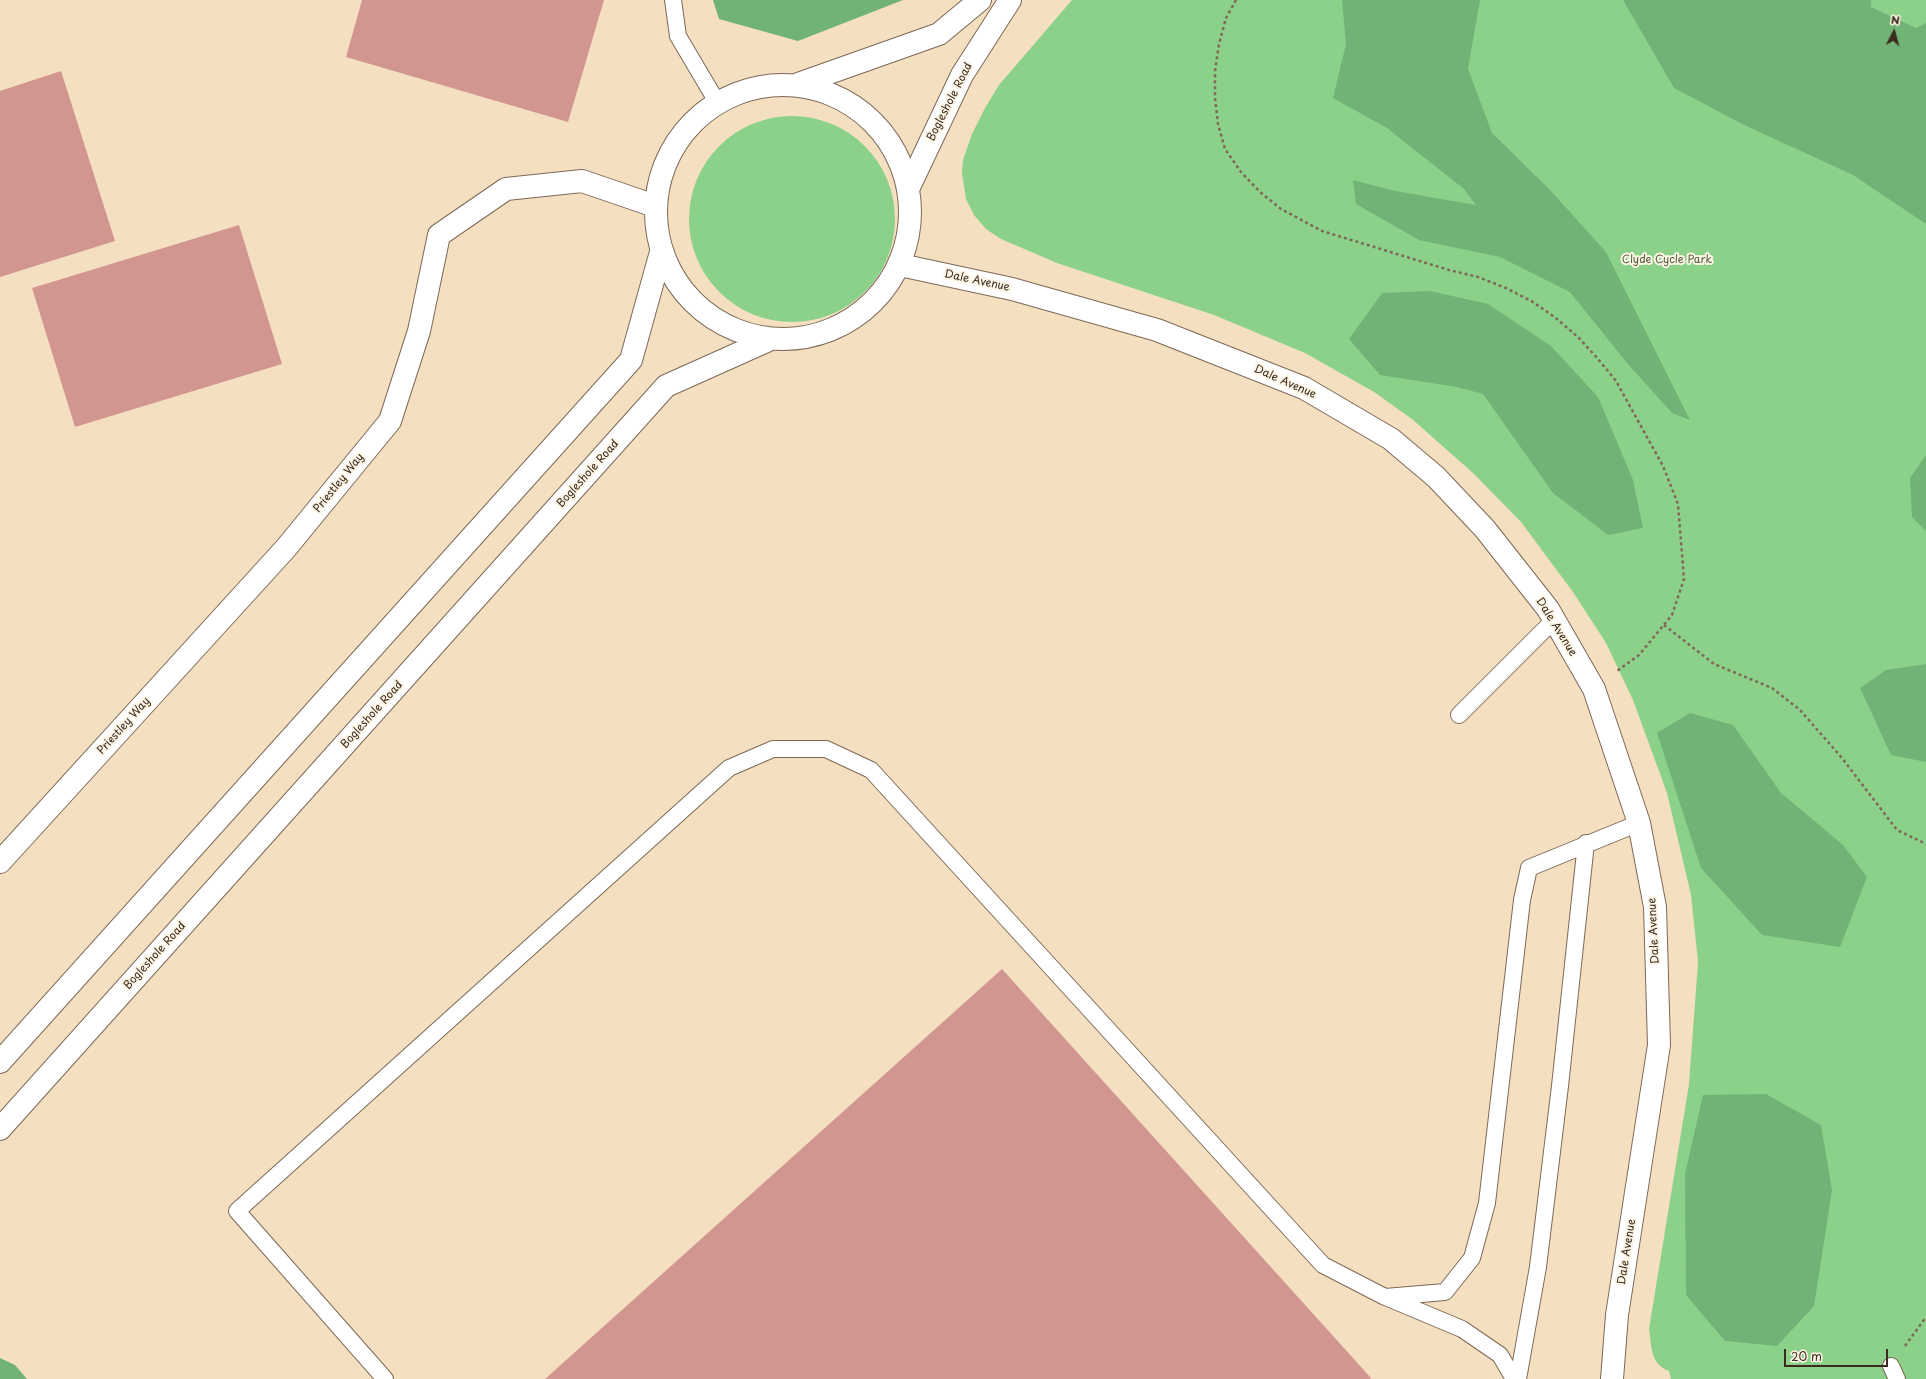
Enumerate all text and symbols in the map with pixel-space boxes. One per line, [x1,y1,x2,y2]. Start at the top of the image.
text: N [1890,11,1901,28]
north arrow [1874,12,1914,52]
street label: Bogleshole Road [925,61,975,143]
park label: Clyde Cycle Park [1622,253,1712,267]
street label: Dale Avenue [943,268,1011,294]
street label: Dale Avenue [1252,362,1318,402]
street label: Bogleshole Road [554,438,622,510]
street label: Priestley Way [311,451,367,515]
street label: Dale Avenue [1533,595,1579,659]
street label: Bogleshole Road [338,679,406,751]
street label: Priestley Way [95,695,153,757]
street label: Dale Avenue [1646,897,1662,965]
street label: Bogleshole Road [121,920,189,992]
street label: Dale Avenue [1615,1218,1639,1286]
scale bar [1786,1341,1890,1367]
text: 20 m [1791,1347,1822,1365]

